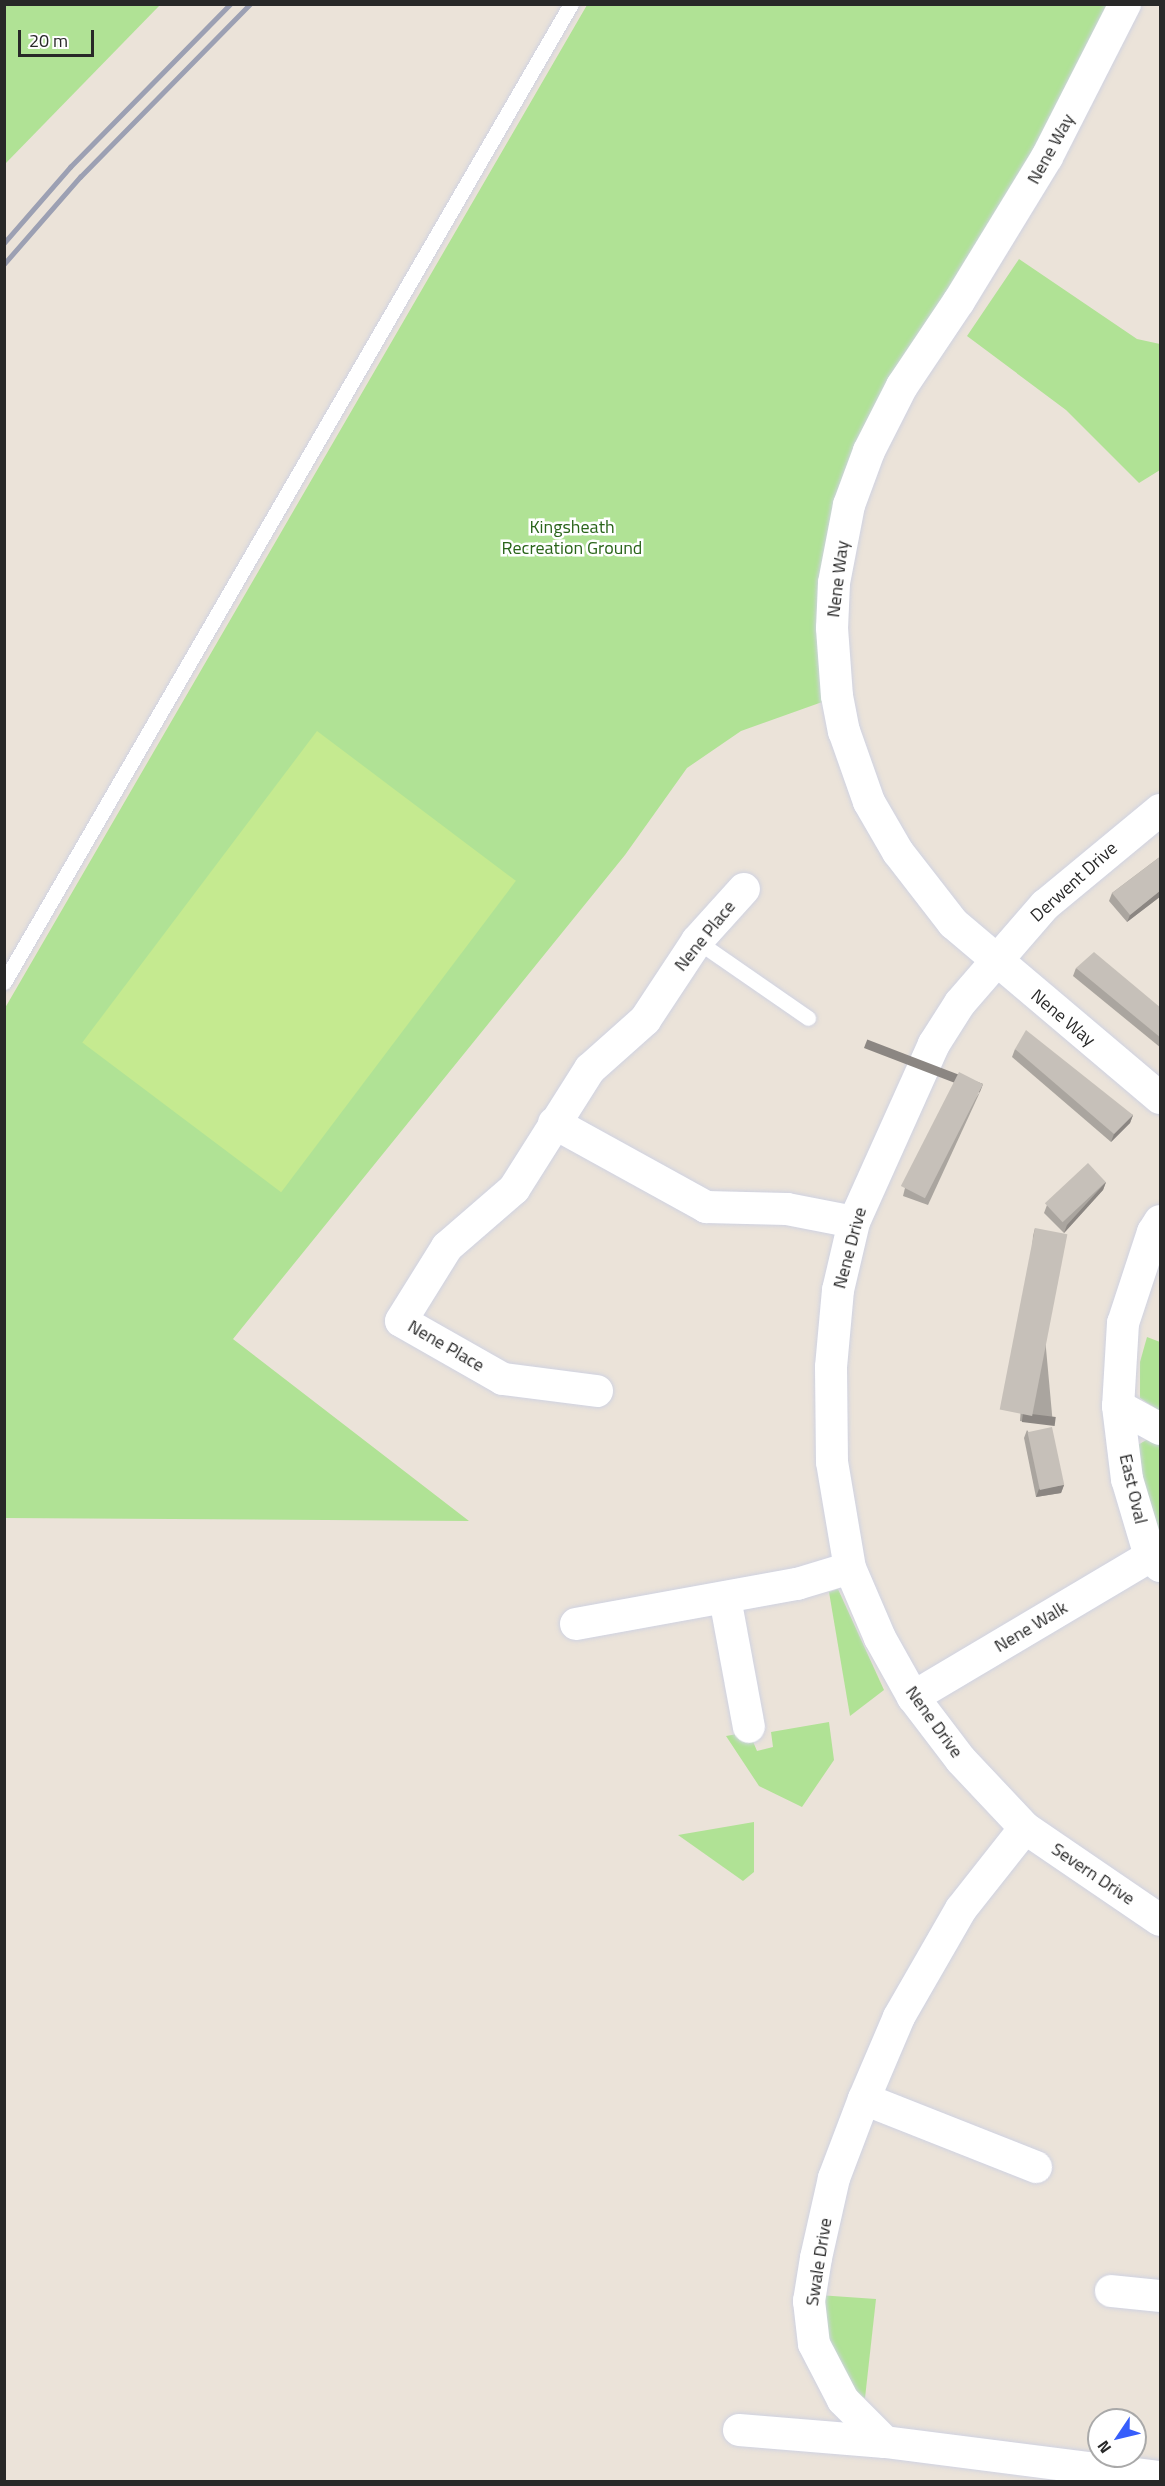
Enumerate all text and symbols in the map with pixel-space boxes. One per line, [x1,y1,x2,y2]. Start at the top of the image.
scale bar [21,18,98,56]
text: 20 m [29,27,68,54]
street label: Nene Way [1023,110,1079,188]
park label: Kingsheath Recreation Ground [502,517,642,560]
street label: Nene Way [823,539,853,619]
street label: Derwent Drive [1026,838,1122,926]
street label: Nene Place [670,896,740,976]
street label: Nene Way [1026,985,1100,1051]
street label: Nene Drive [829,1205,871,1291]
street label: Nene Place [404,1316,488,1376]
street label: East Oval [1114,1452,1152,1526]
street label: Nene Walk [991,1597,1071,1657]
street label: Nene Drive [901,1682,967,1762]
street label: Severn Drive [1047,1838,1139,1910]
street label: Swale Drive [801,2216,837,2308]
north arrow [1087,2408,1147,2468]
text: N [1091,2436,1117,2459]

